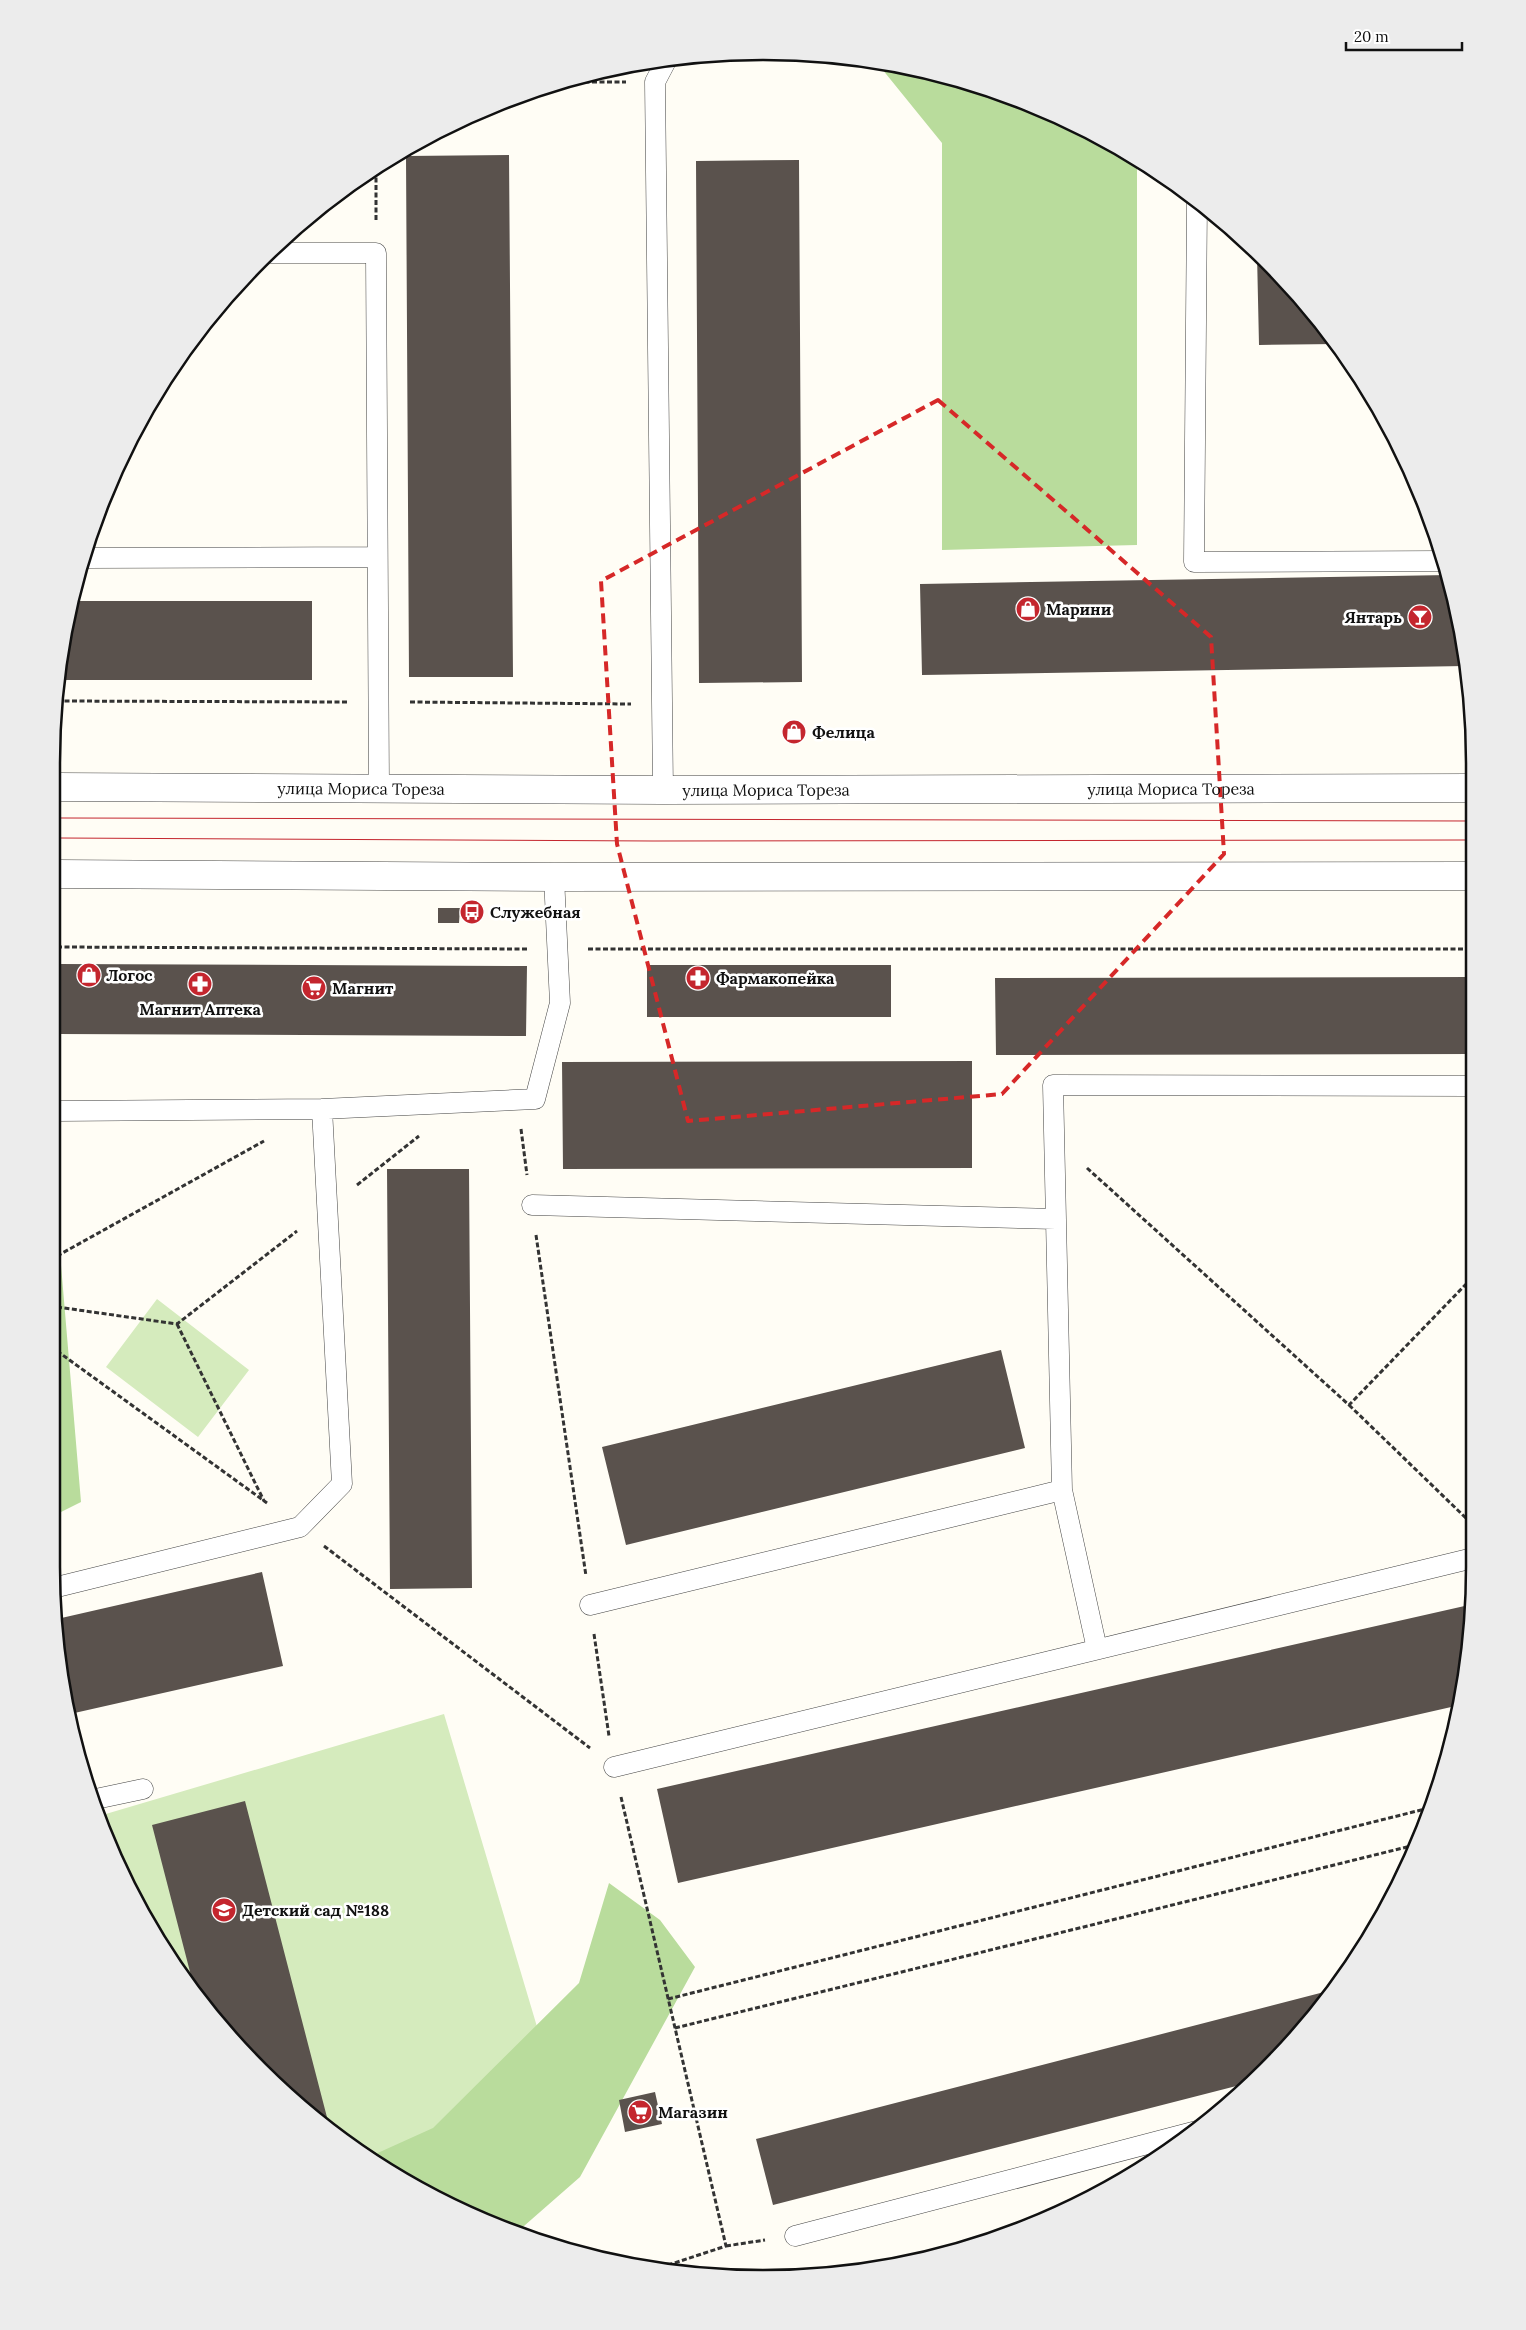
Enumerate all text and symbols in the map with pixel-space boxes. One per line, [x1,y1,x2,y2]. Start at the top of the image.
scale bar [1346,20,1462,52]
text: 20 m [1354,27,1389,46]
shop icon: Марини [1015,596,1041,622]
place label: Марини [1046,599,1112,619]
bar icon: Янтарь [1407,604,1433,630]
place label: Янтарь [1344,607,1402,627]
shop icon: Фелица [781,719,807,745]
place label: Фелица [812,722,876,742]
street label: улица Мориса Тореза [277,778,445,799]
street label: улица Мориса Тореза [1087,779,1255,799]
street label: улица Мориса Тореза [682,780,850,800]
bus stop icon: Служебная [459,899,485,925]
place label: Служебная [490,902,581,922]
shop icon: Логос [76,962,102,988]
place label: Логос [106,965,153,985]
pharmacy icon: Фармакопейка [685,965,711,991]
place label: Фармакопейка [716,968,835,988]
pharmacy icon: Магнит Аптека [187,971,213,997]
supermarket icon: Магнит [301,975,327,1001]
place label: Магнит [332,978,394,998]
place label: Магнит Аптека [139,999,261,1019]
school or university icon: Детский сад №188 [211,1897,237,1923]
place label: Детский сад №188 [242,1900,389,1920]
supermarket icon: Магазин [627,2099,653,2125]
place label: Магазин [658,2102,728,2122]

